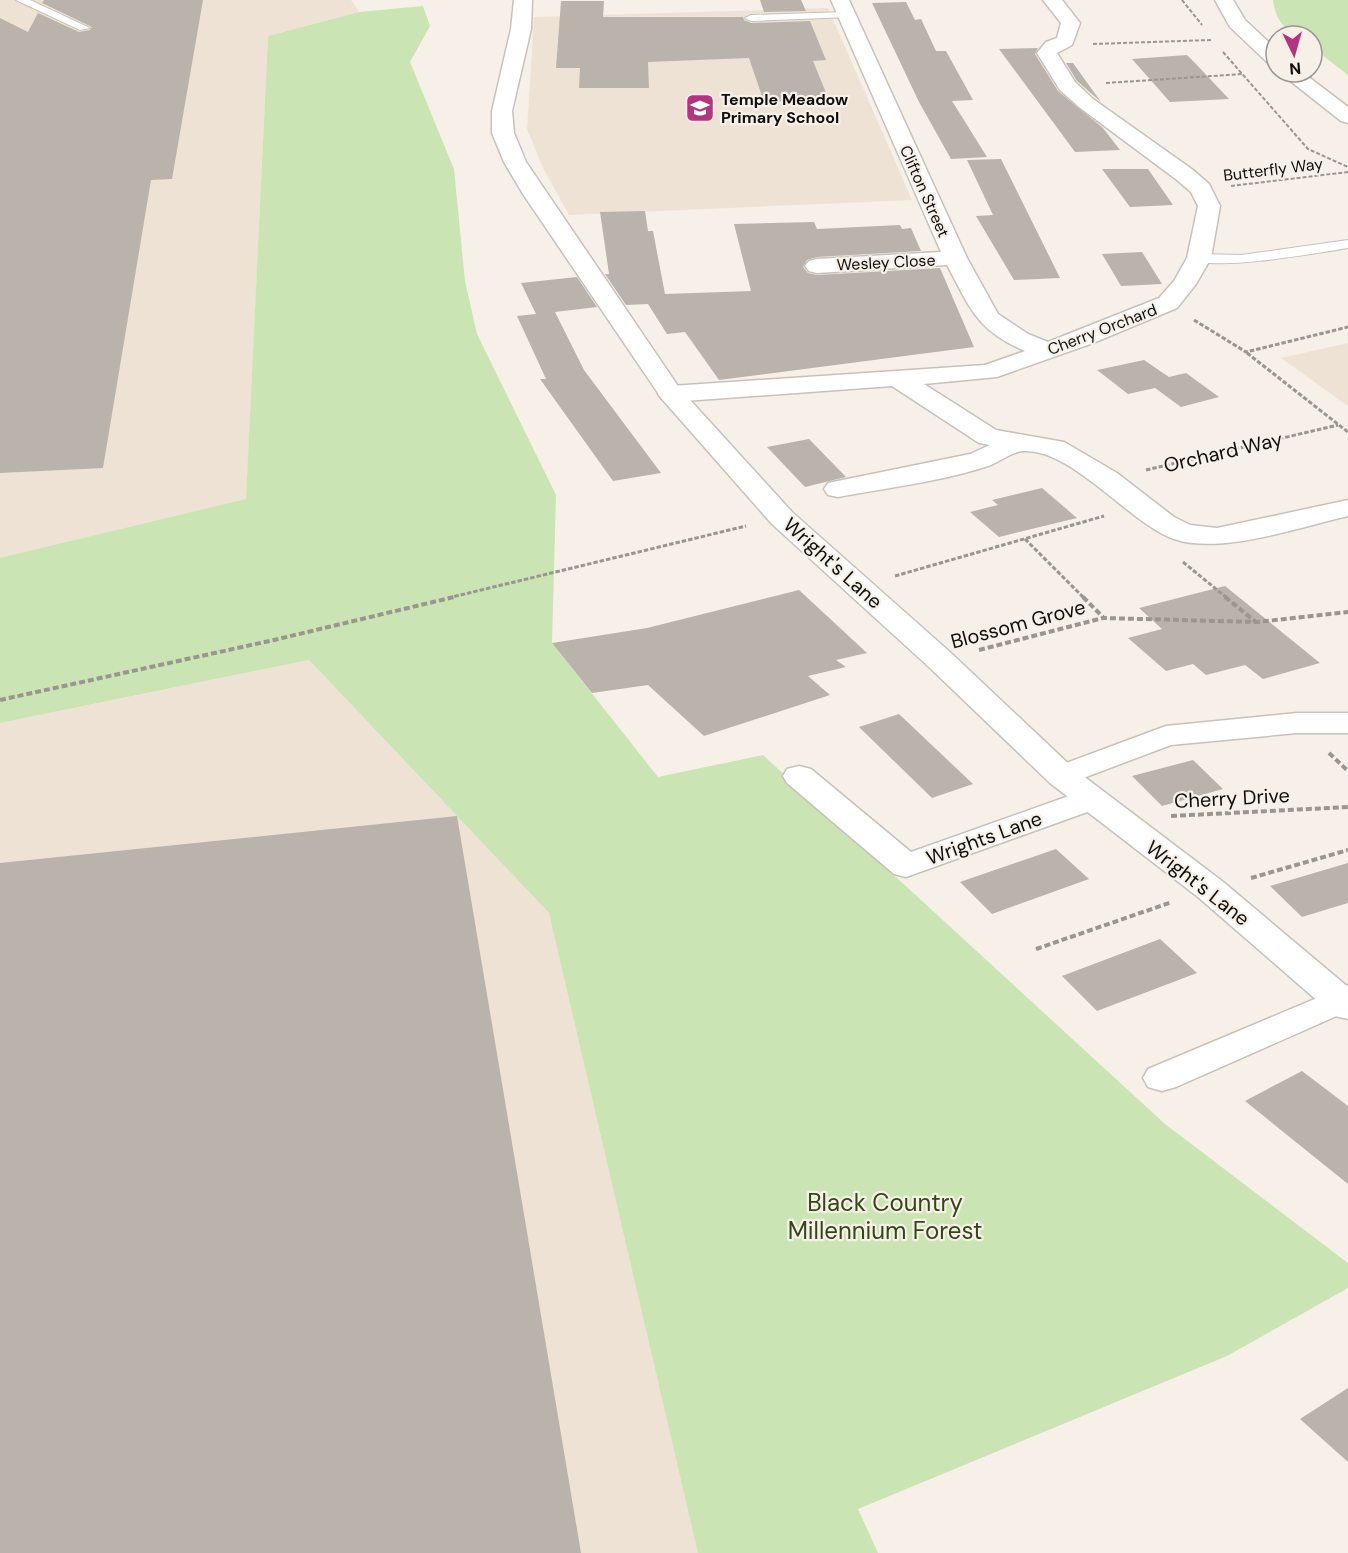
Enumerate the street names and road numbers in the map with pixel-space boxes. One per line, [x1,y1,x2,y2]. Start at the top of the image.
street label: Clifton Street [895,142,954,241]
street label: Butterfly Way [1222,153,1324,186]
street label: Wesley Close [836,249,936,276]
street label: Cherry Orchard [1045,299,1160,360]
street label: Orchard Way [1161,426,1285,478]
street label: Wright's Lane [778,512,888,614]
street label: Blossom Grove [948,594,1088,654]
street label: Cherry Drive [1173,782,1291,814]
street label: Wrights Lane [923,805,1045,871]
street label: Wright's Lane [1141,834,1255,932]

